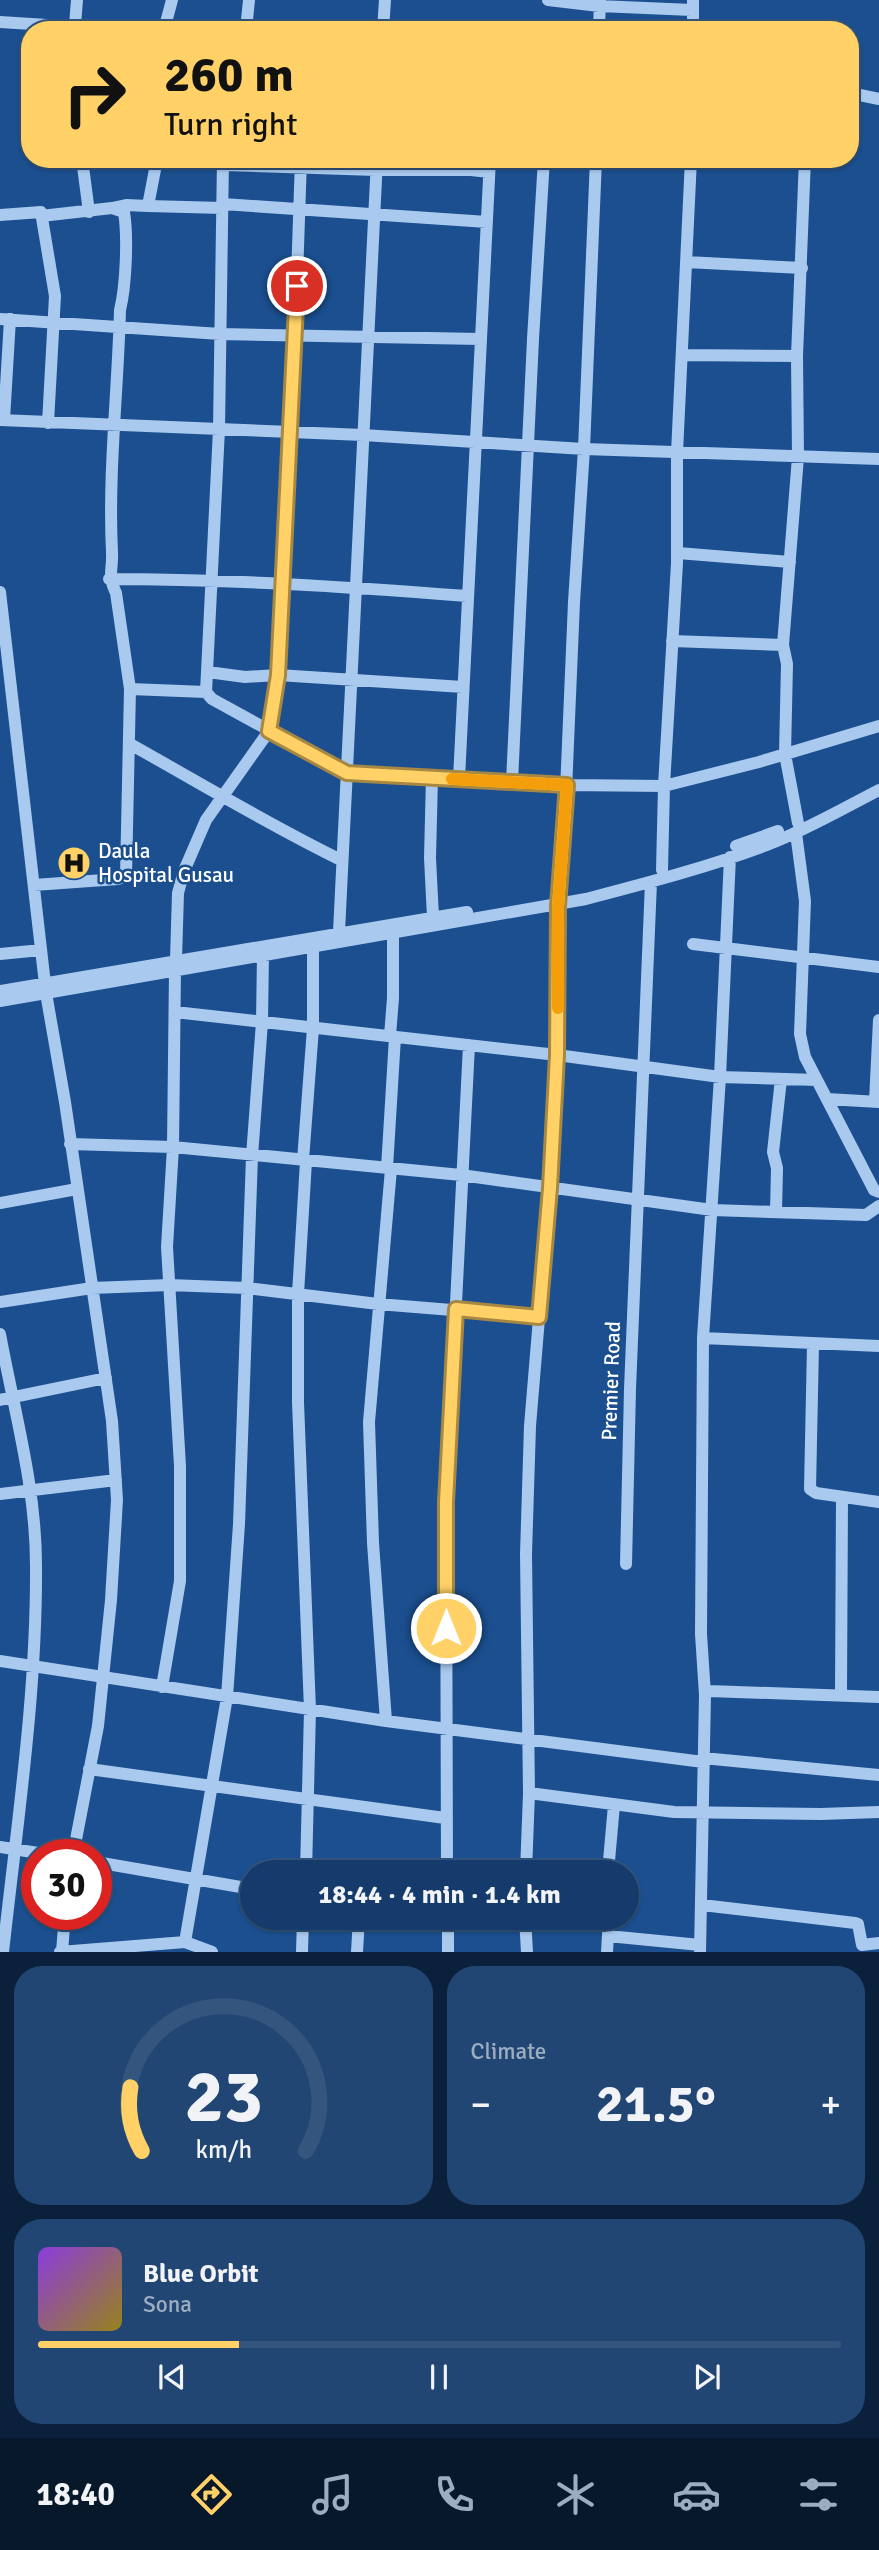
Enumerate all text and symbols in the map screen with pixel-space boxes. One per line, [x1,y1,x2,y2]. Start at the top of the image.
text: 260 m [164,45,294,105]
icon: right [49,49,140,140]
text: Turn right [164,105,297,144]
pin [267,256,327,316]
icon: arrive [278,267,316,305]
place label: Daula Hospital Gusau [98,838,234,888]
hospital icon: Daula Hospital Gusau [55,844,93,882]
street label: Premier Road [596,1321,626,1441]
position arrow [409,1591,483,1665]
speed limit sign: 30 [21,1839,112,1930]
text: 18:44 · 4 min · 1.4 km [318,1879,561,1911]
text: Climate [471,2037,546,2066]
text: 23 [184,2054,263,2143]
text: 21.5° [596,2072,716,2136]
text: − [471,2081,491,2128]
text: + [820,2081,841,2128]
text: km/h [195,2134,252,2165]
text: Blue Orbit [143,2258,259,2290]
text: Sona [143,2290,192,2319]
icon: previous [153,2358,191,2396]
icon: pause [420,2358,458,2396]
icon: next [688,2358,726,2396]
icon: directions [187,2470,236,2519]
icon: music [308,2470,357,2519]
icon: phone [430,2470,479,2519]
icon: climate [551,2470,600,2519]
icon: car [672,2470,721,2519]
icon: filters [794,2470,843,2519]
text: 18:40 [36,2475,115,2514]

